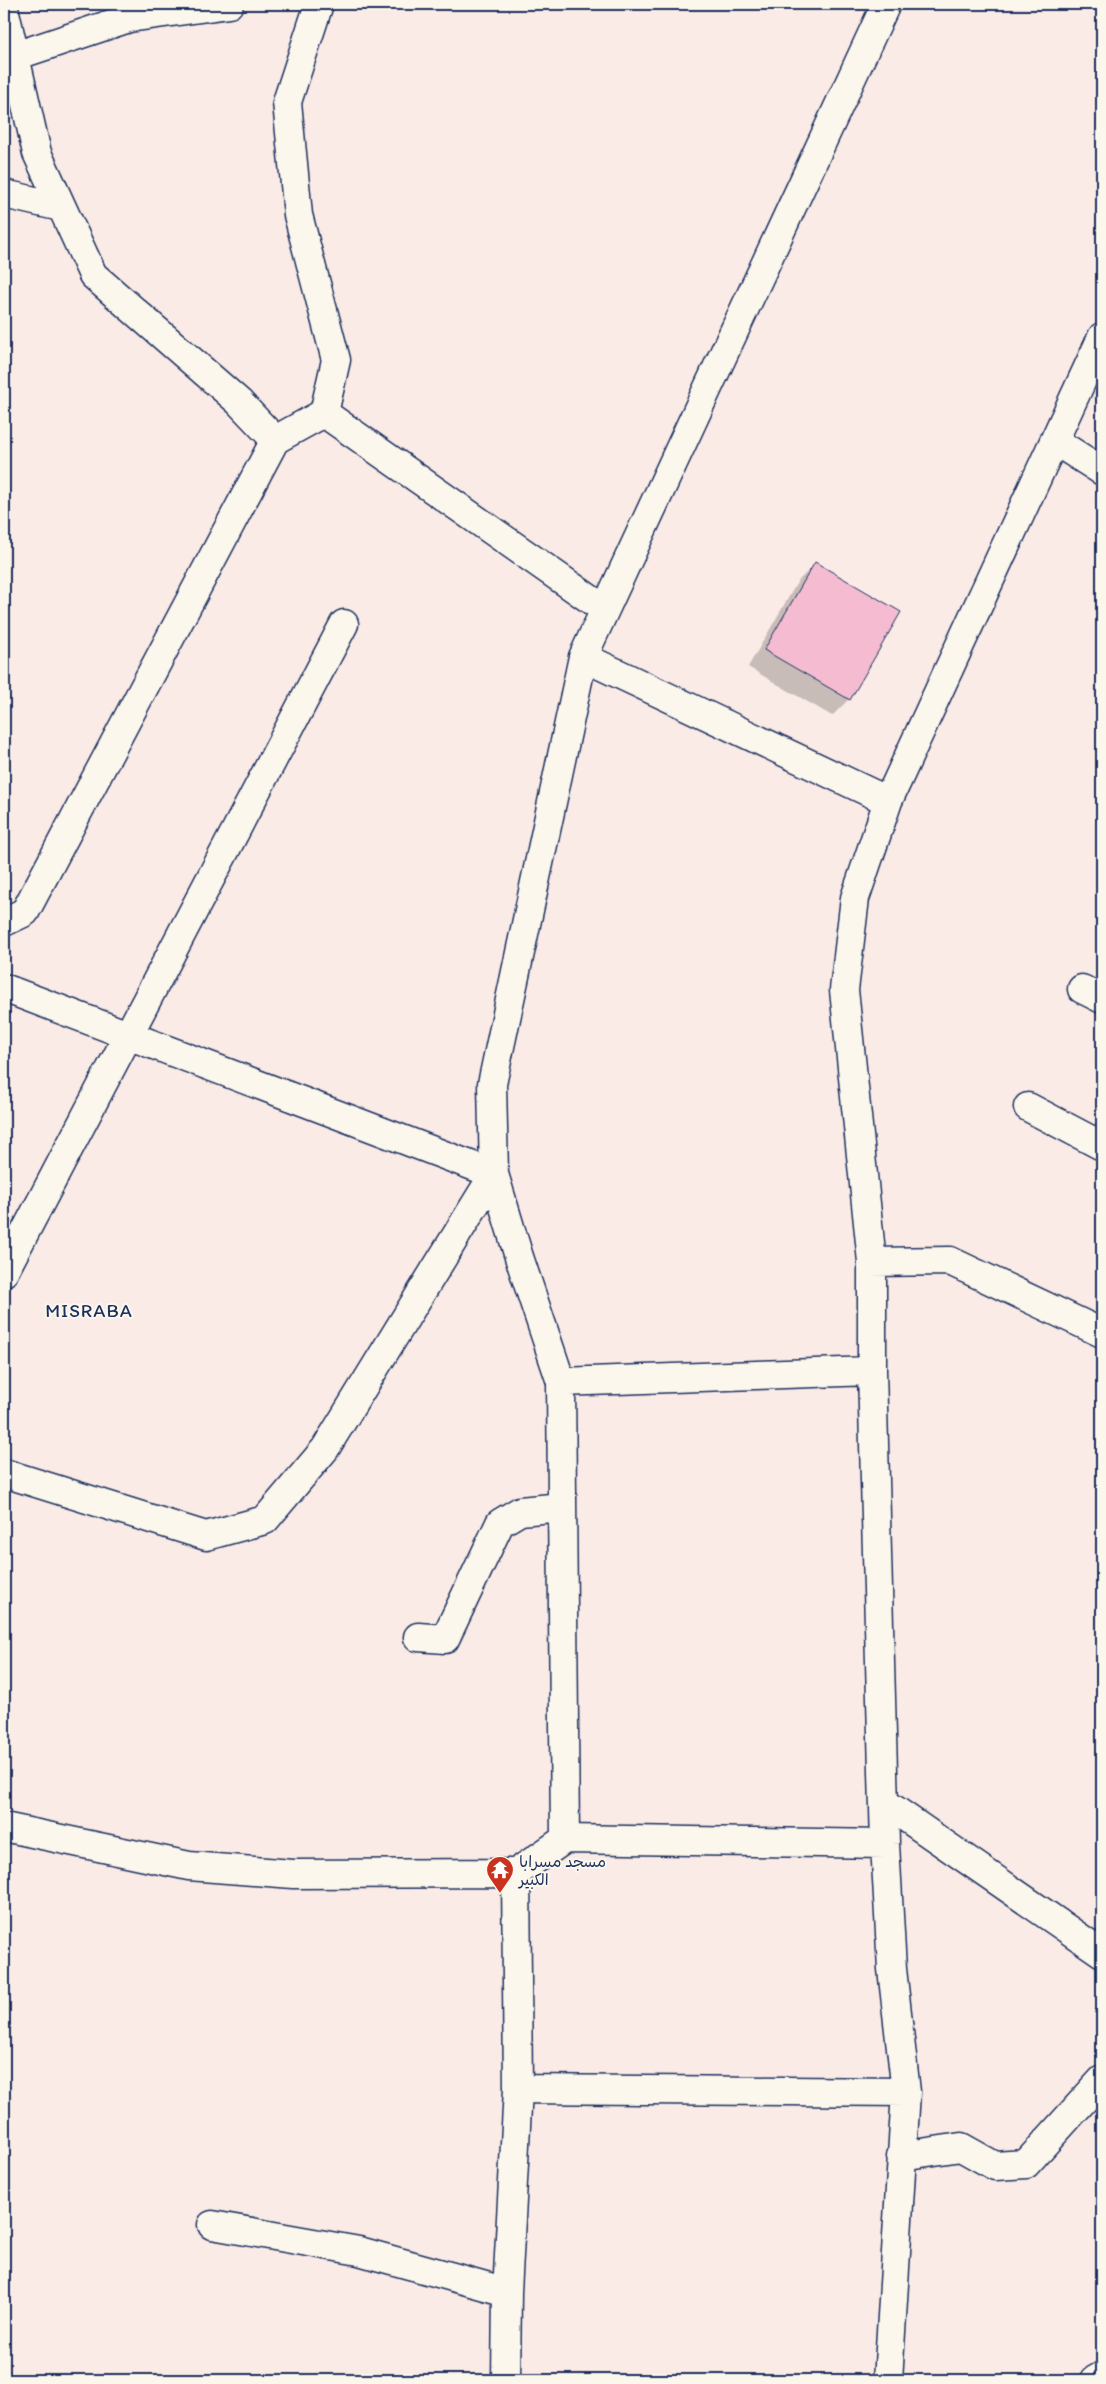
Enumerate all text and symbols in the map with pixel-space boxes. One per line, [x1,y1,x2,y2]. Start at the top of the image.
district label: MISRABA [45,1299,133,1322]
place label: مسجد مسرابا الكبير [517,1852,606,1889]
temple icon: مسجد مسرابا الكبير [485,1855,515,1894]

